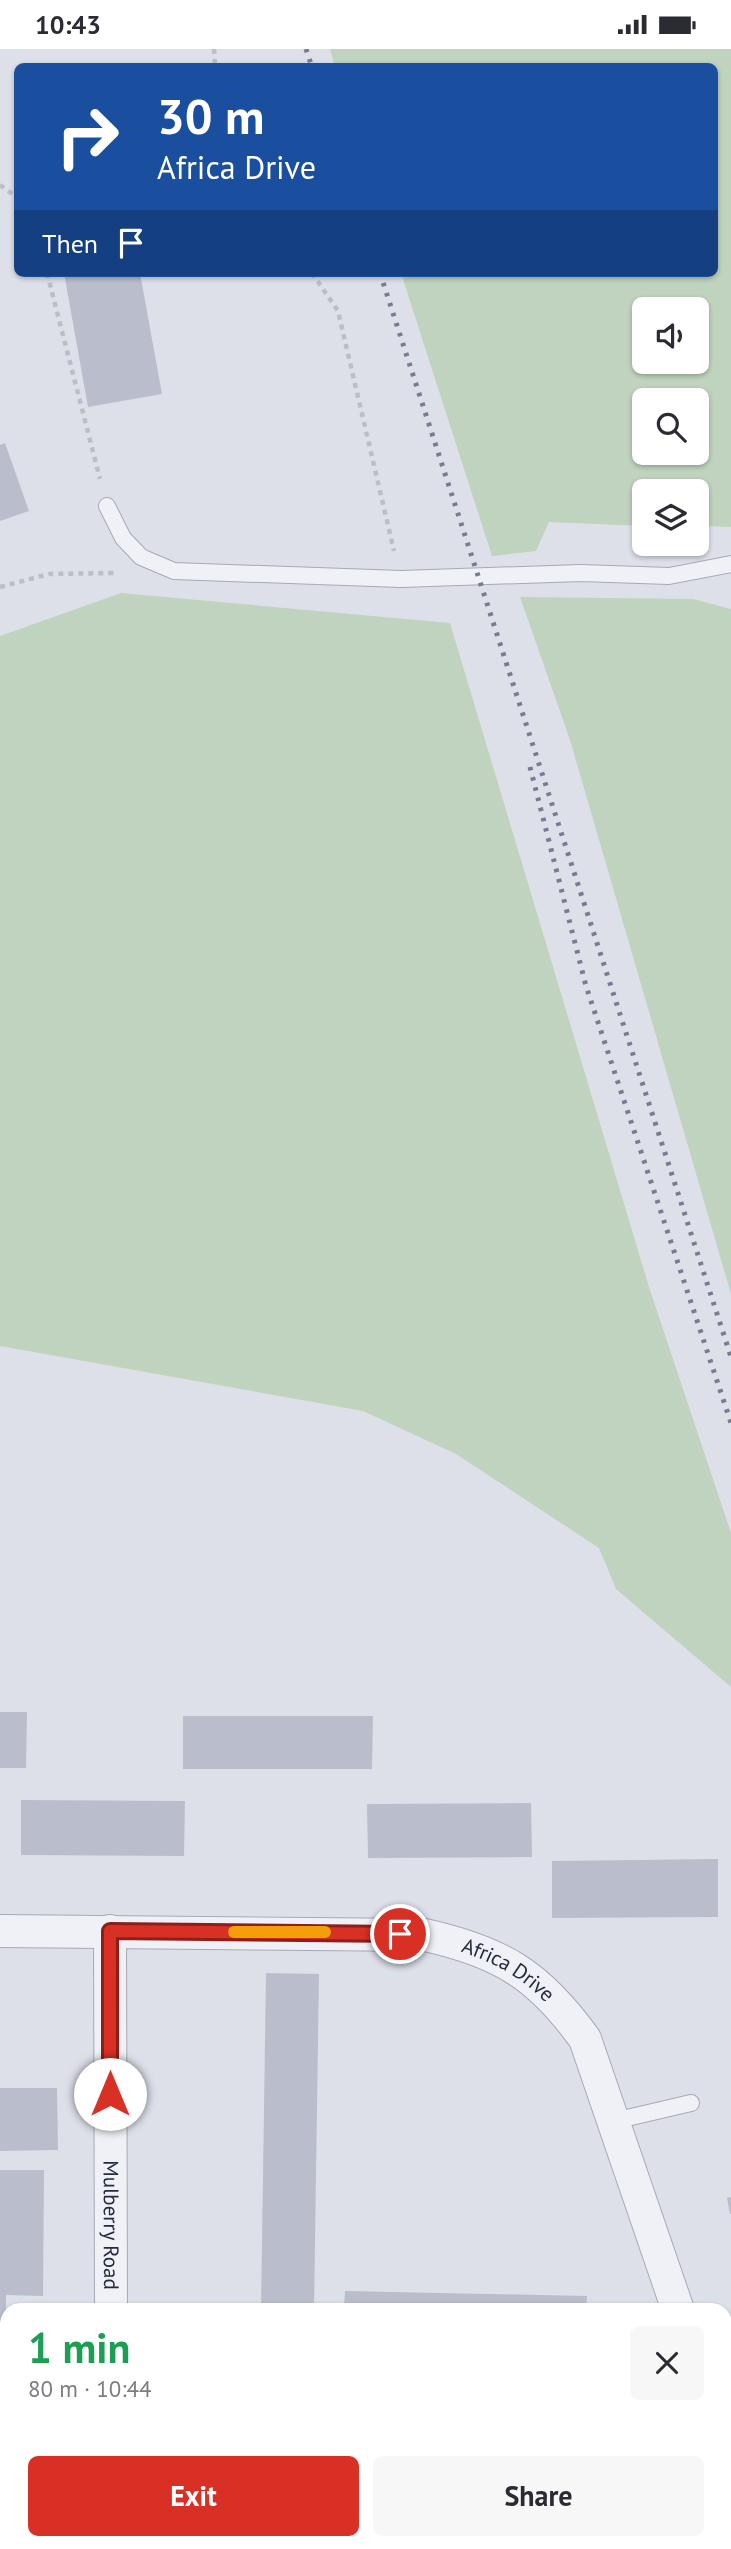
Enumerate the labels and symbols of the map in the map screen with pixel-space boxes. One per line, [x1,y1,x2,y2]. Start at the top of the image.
pin [370,1904,430,1964]
street label: Africa Drive [459,1932,561,2007]
position arrow [73,2057,147,2131]
street label: Mulberry Road [98,2160,125,2290]

